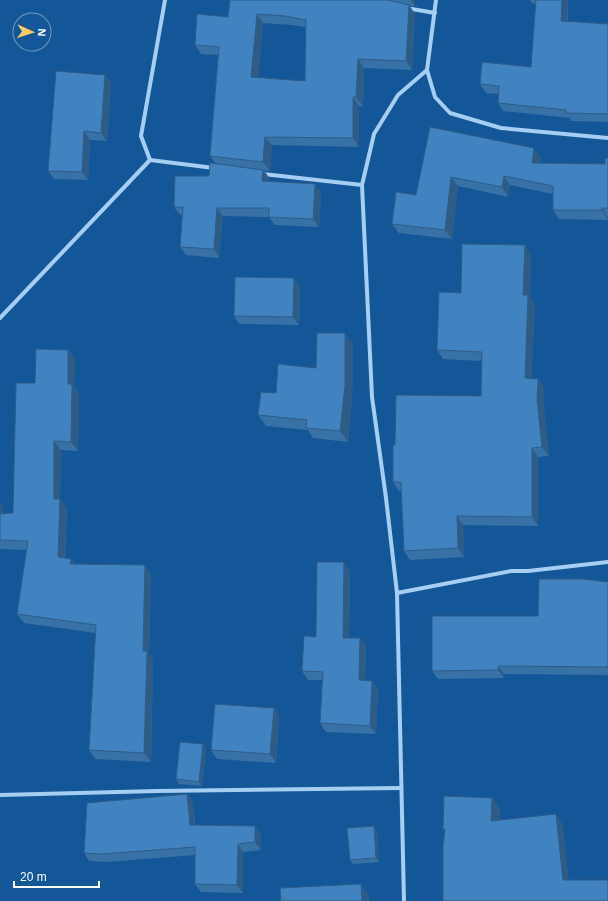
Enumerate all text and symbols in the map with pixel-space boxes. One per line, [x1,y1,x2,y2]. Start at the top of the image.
north arrow [12,12,52,52]
text: N [36,28,48,37]
scale bar [14,863,99,889]
text: 20 m [20,870,47,884]

